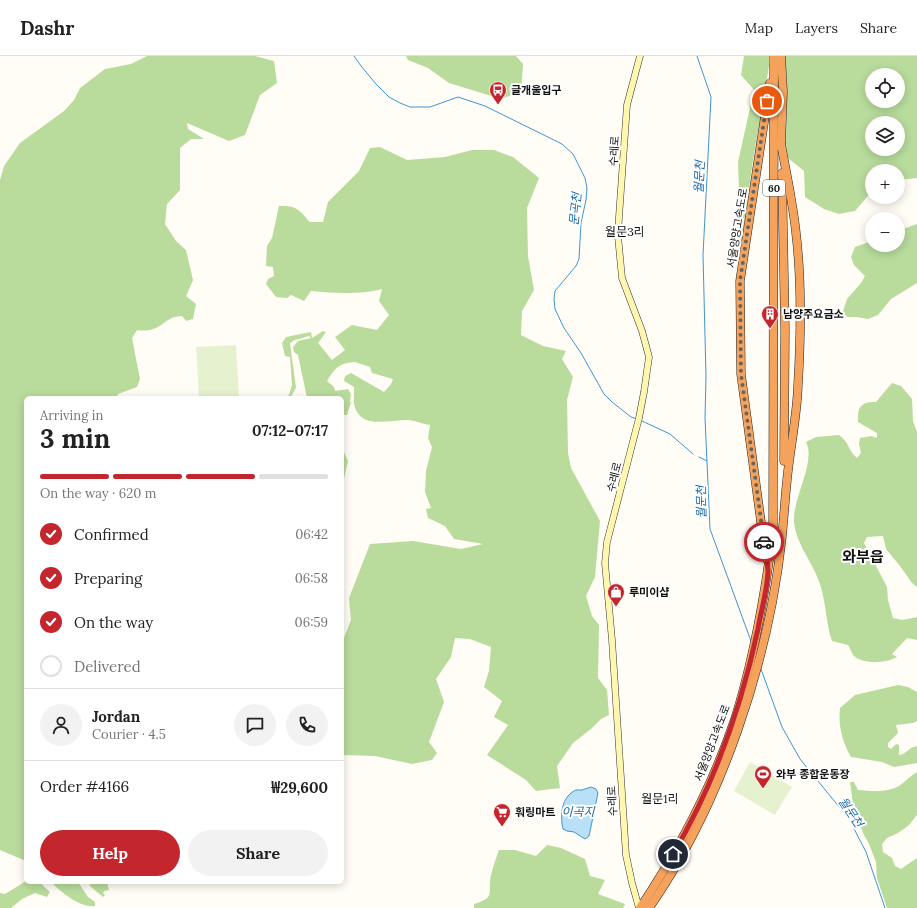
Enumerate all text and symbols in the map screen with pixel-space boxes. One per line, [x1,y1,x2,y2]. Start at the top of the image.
text: Dashr [20,16,74,40]
text: Map [745,19,773,37]
text: Layers [795,19,838,37]
text: Share [860,19,897,37]
map controls [865,68,905,252]
button: locate [865,68,905,108]
bus stop icon: 글개울입구 [488,80,508,105]
place label: 글개울입구 [511,83,562,97]
pin [750,84,784,118]
icon: bag [756,90,778,112]
button: layers [865,116,905,156]
street label: 수레로 [606,135,622,167]
water label: 월문천 [691,158,707,194]
button: + [865,164,905,204]
road number: 60 [763,180,785,196]
street label: 서울양양고속도로 [724,187,750,269]
water label: 문곡천 [566,190,584,226]
button: − [865,212,905,252]
district label: 월문3리 [605,224,645,239]
building icon: 남양주요금소 [760,304,780,329]
place label: 남양주요금소 [783,307,844,321]
text: Arriving in [40,407,103,424]
text: 07:12–07:17 [252,421,328,440]
text: 3 min [40,422,110,455]
street label: 수레로 [604,461,624,493]
water label: 월문천 [693,483,709,519]
text: On the way · 620 m [40,485,156,502]
courier [744,522,784,562]
icon: check [40,523,62,545]
text: Confirmed [74,525,149,544]
text: 06:42 [295,526,328,543]
icon: car [753,531,775,553]
district label: 와부읍 [842,547,884,566]
icon: check [40,567,62,589]
text: Preparing [74,569,142,588]
text: 06:58 [295,570,328,587]
shop icon: 루미이샵 [606,582,626,607]
place label: 루미이샵 [629,585,669,599]
icon: check [40,611,62,633]
text: On the way [74,613,153,632]
text: 06:59 [295,614,328,631]
text: Delivered [74,657,141,676]
street label: 서울양양고속도로 [691,703,733,783]
button: person [40,704,82,746]
button: chat [234,704,276,746]
button: phone [286,704,328,746]
text: Jordan [92,707,140,726]
text: Courier · 4.5 [92,726,166,743]
sports icon: 와부 종합운동장 [753,764,773,789]
place label: 와부 종합운동장 [776,767,850,781]
text: Order #4166 [40,777,129,796]
text: ₩29,600 [271,778,328,797]
street label: 수레로 [604,785,620,817]
district label: 월문1리 [641,791,679,806]
water label: 월문천 [836,794,868,832]
supermarket icon: 훠링마트 [492,802,512,827]
water label: 이곡지 [561,804,596,819]
place label: 훠링마트 [515,805,555,819]
button: Help [40,830,180,876]
button: Share [188,830,328,876]
pin [656,837,690,871]
icon: home [662,843,684,865]

